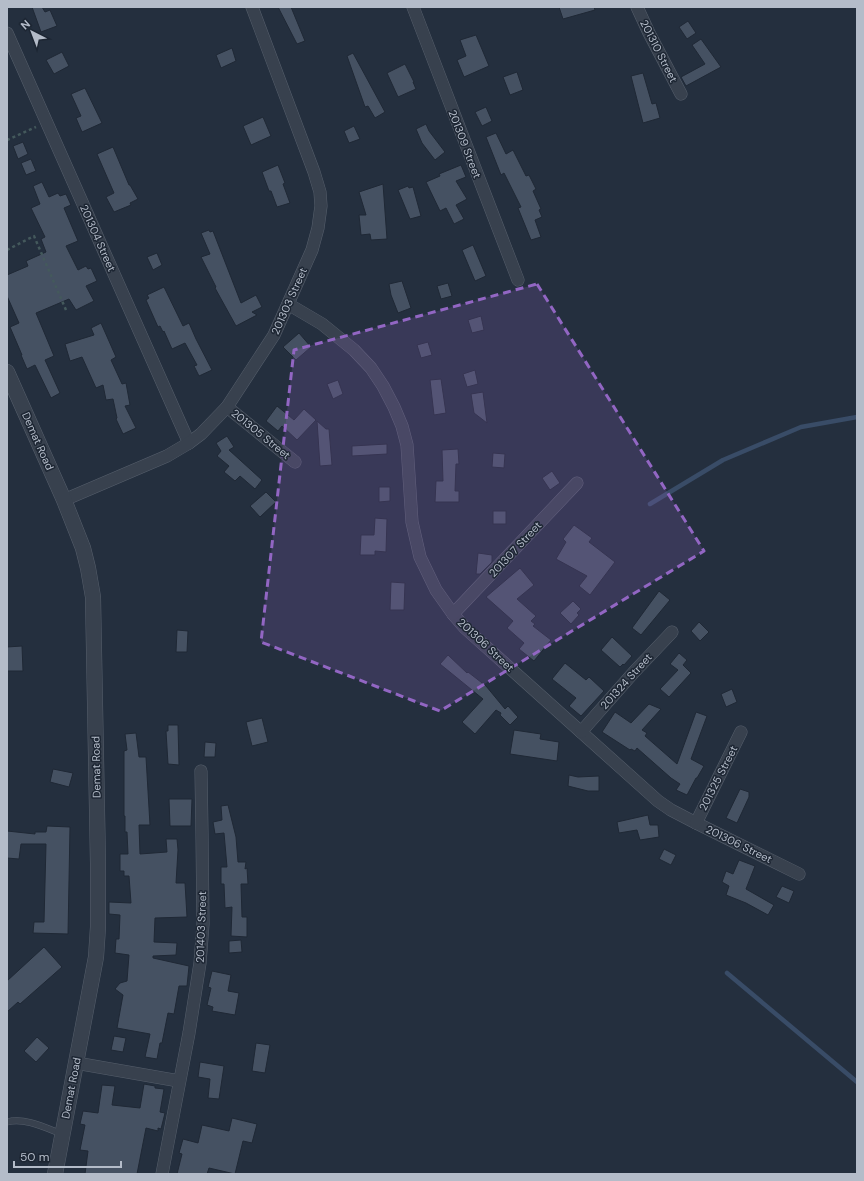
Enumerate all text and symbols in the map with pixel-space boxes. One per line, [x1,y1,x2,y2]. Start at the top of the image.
north arrow [12,12,52,52]
text: N [18,17,33,32]
street label: 201310 Street [637,17,681,85]
street label: 201309 Street [446,108,484,180]
street label: 201304 Street [77,202,119,274]
street label: 201303 Street [268,265,310,337]
street label: 201305 Street [229,406,293,462]
street label: Demat Road [19,410,57,472]
street label: 201307 Street [486,518,544,580]
street label: 201306 Street [455,615,517,675]
street label: 201324 Street [597,650,655,712]
street label: Demat Road [88,736,104,798]
street label: 201325 Street [696,743,740,813]
street label: 201306 Street [703,822,775,866]
street label: 201403 Street [193,891,209,963]
street label: Demat Road [58,1056,84,1120]
scale bar [14,1143,121,1169]
text: 50 m [20,1149,49,1165]

